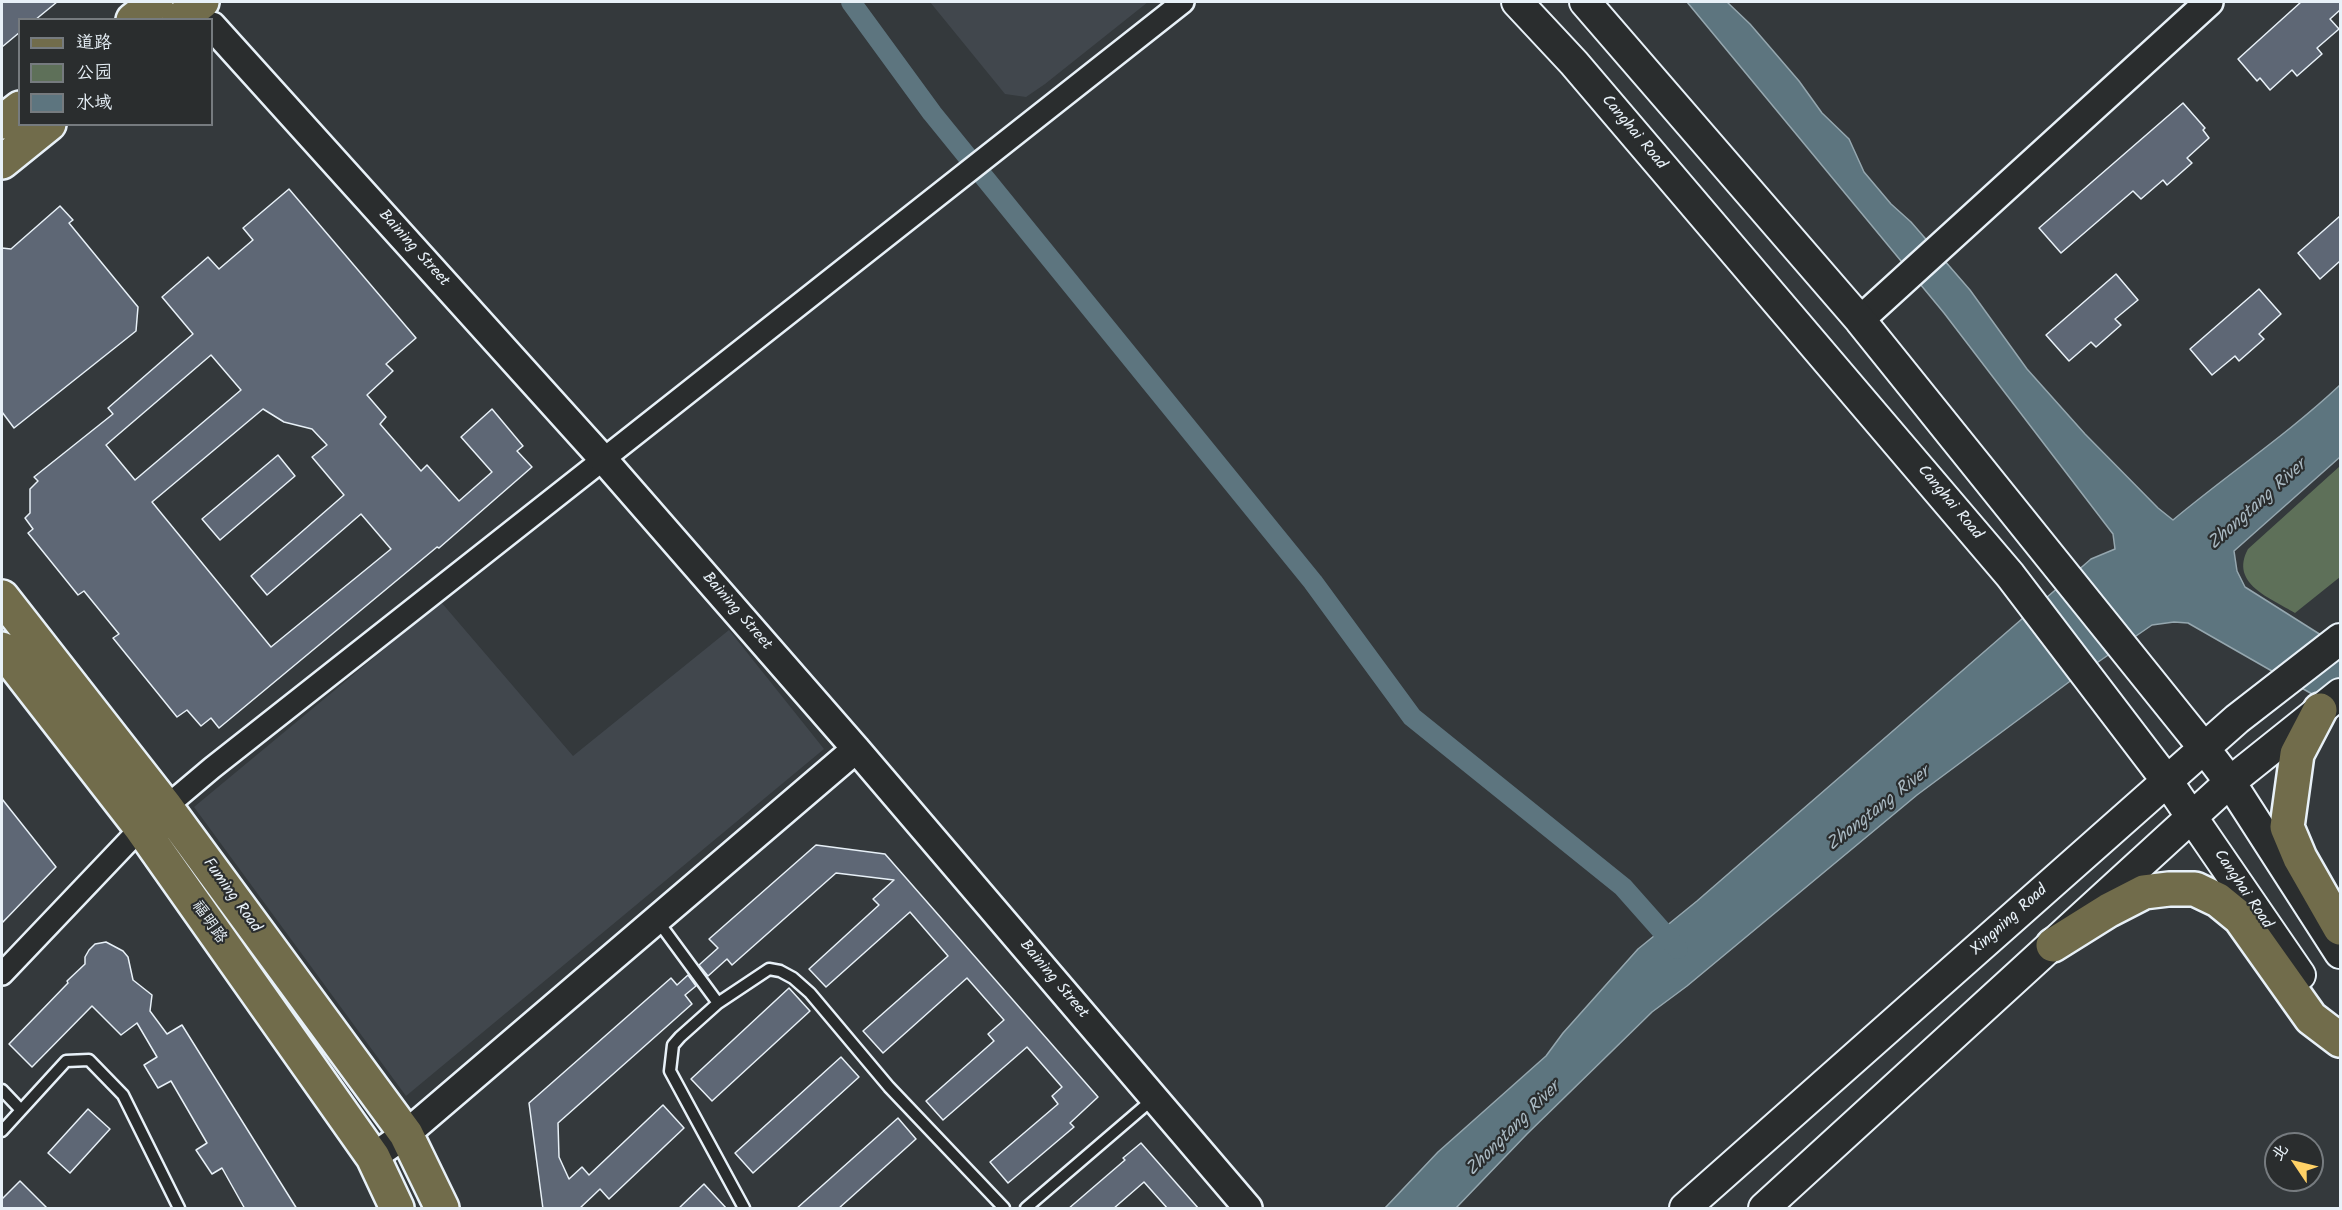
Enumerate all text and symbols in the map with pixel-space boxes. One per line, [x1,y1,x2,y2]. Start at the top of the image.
legend [18,18,213,126]
text: 道路 [76,29,112,58]
text: 公园 [76,59,112,88]
text: 水域 [76,89,112,118]
street label: Canghai Road [1596,92,1670,174]
street label: Baining Street [373,207,453,291]
water label: Zhongtang River [2205,456,2311,556]
street label: Canghai Road [1912,462,1986,544]
street label: Baining Street [697,569,775,655]
water label: Zhongtang River [1823,763,1935,857]
street label: Canghai Road [2208,847,2276,933]
street label: Fuming Road [198,855,264,937]
street label: Xingning Road [1968,881,2052,961]
street label: 福明路 [186,898,230,948]
street label: Baining Street [1014,937,1092,1023]
water label: Zhongtang River [1462,1078,1566,1182]
north arrow [2264,1132,2324,1192]
text: 北 [2266,1139,2295,1166]

